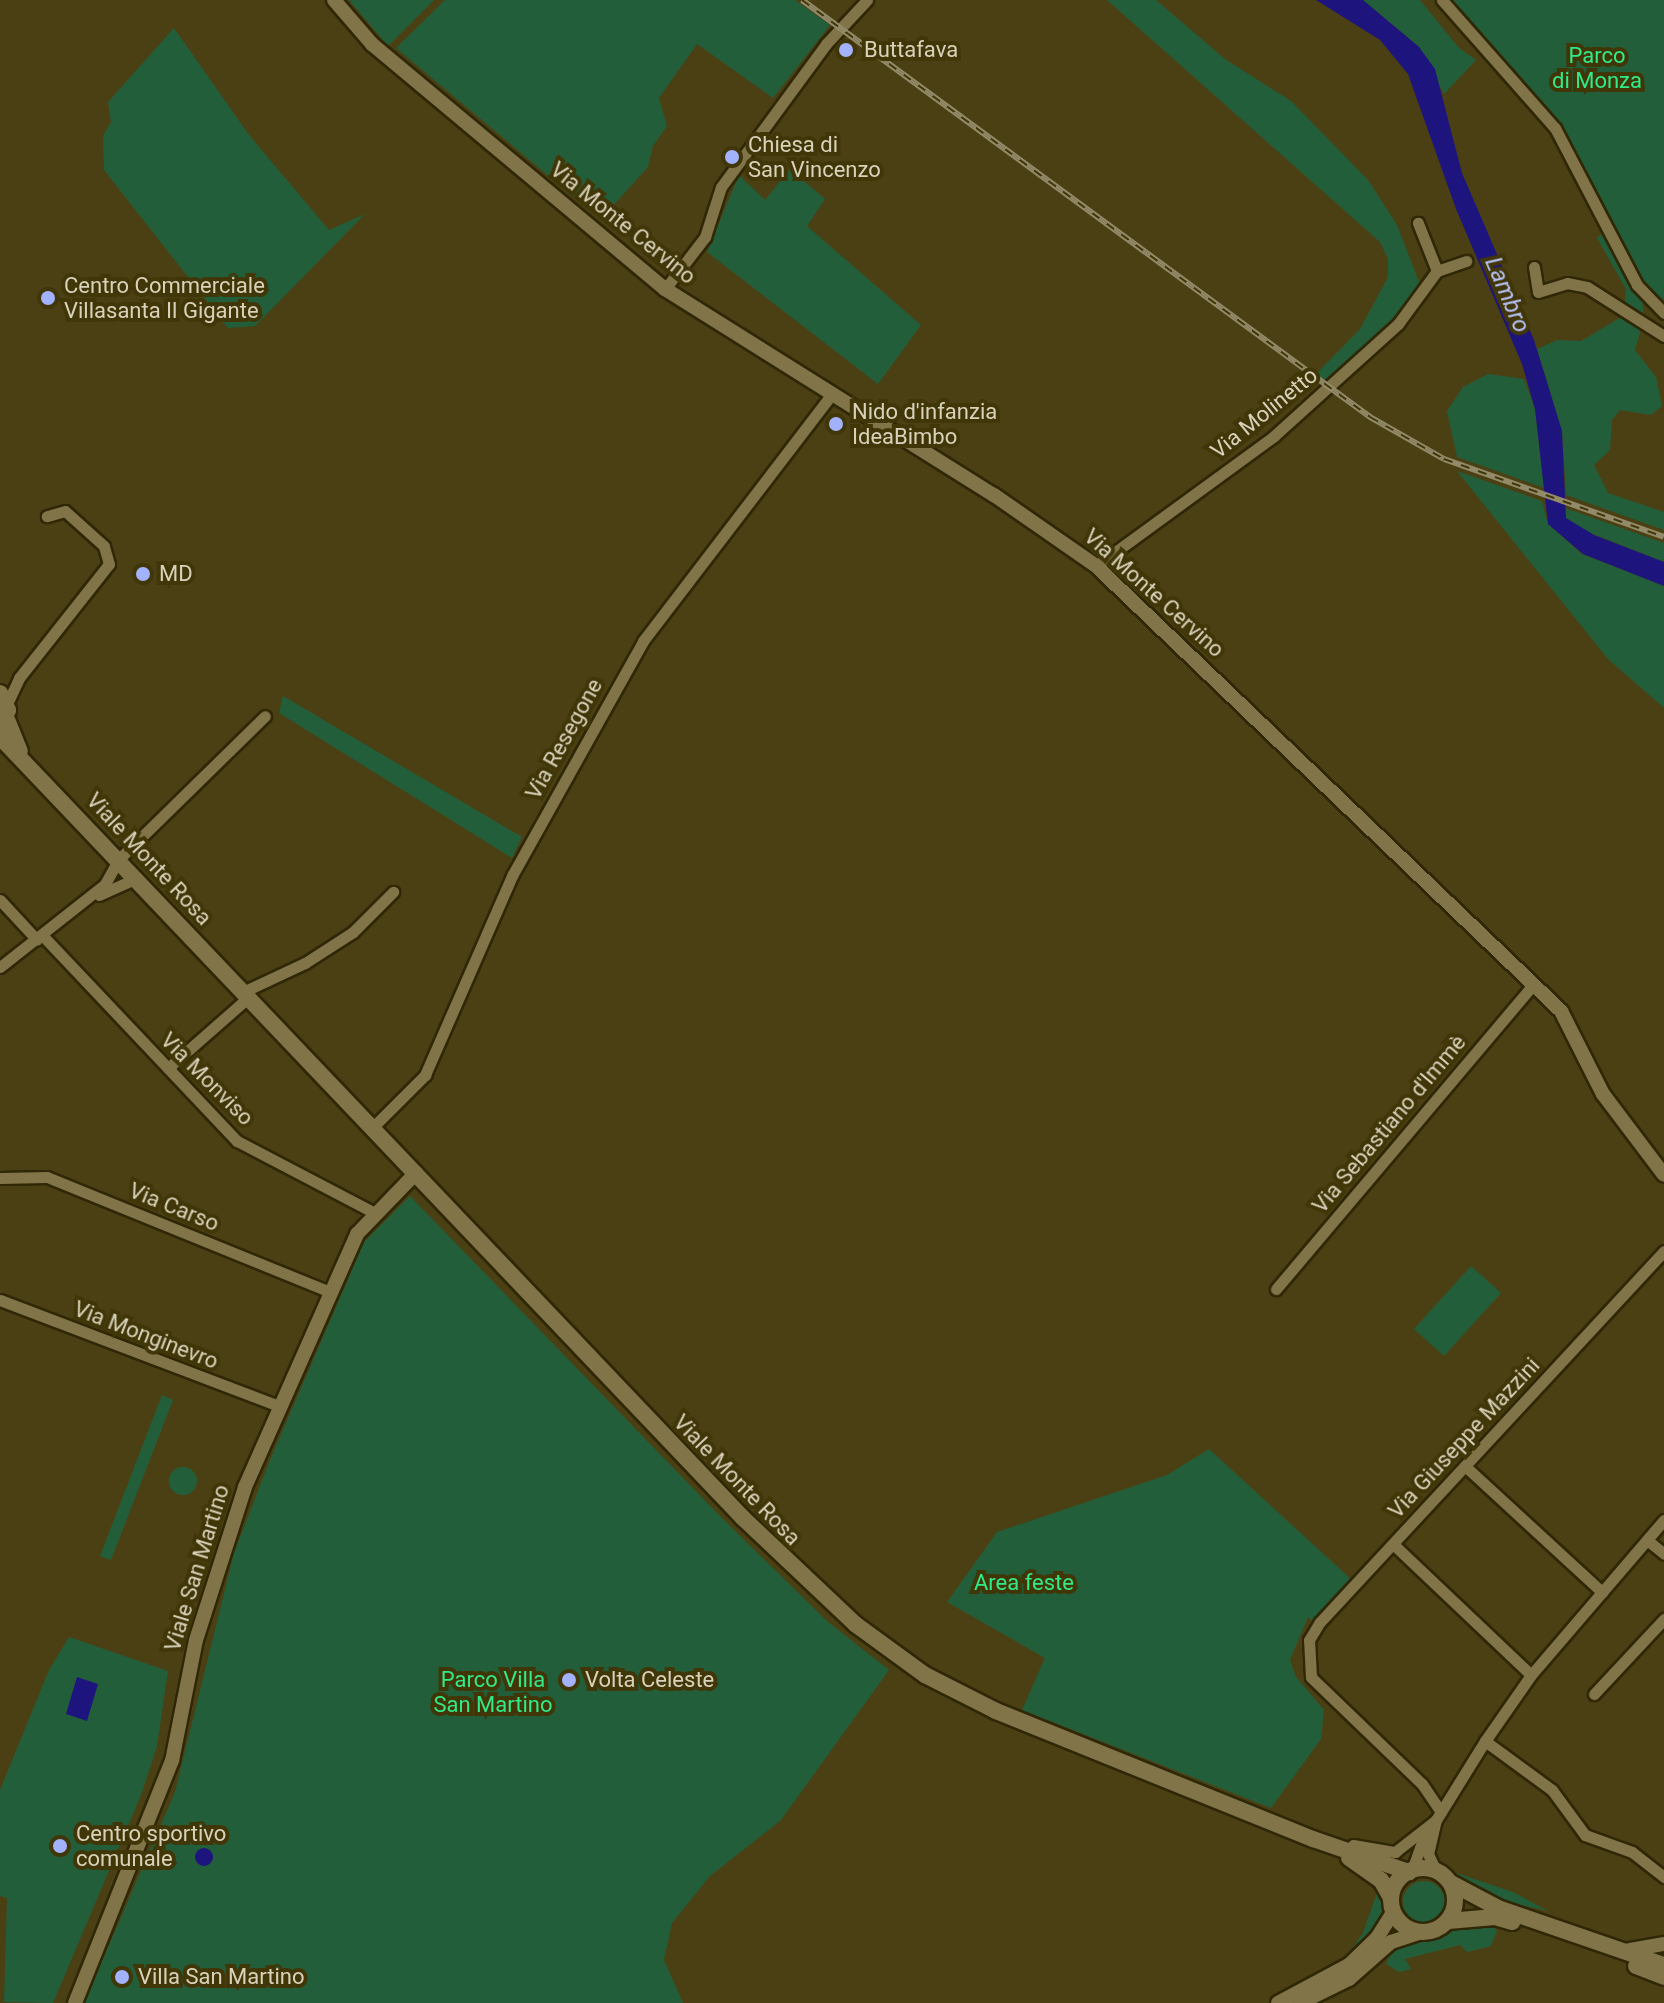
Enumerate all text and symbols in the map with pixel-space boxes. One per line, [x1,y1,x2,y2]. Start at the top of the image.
place label: Buttafava [864,37,958,63]
marker: Buttafava [835,39,857,61]
park label: Parco di Monza [1552,42,1642,94]
place label: Chiesa di San Vincenzo [748,131,881,182]
marker: Chiesa di San Vincenzo [723,148,741,166]
street label: Via Monte Cervino [545,156,701,290]
water label: Lambro [1478,253,1536,337]
place label: Centro Commerciale Villasanta Il Gigante [64,272,265,324]
marker: Centro Commerciale Villasanta Il Gigante [39,289,57,307]
street label: Via Molinetto [1205,362,1323,464]
place label: Nido d'infanzia IdeaBimbo [852,398,997,450]
marker: Nido d'infanzia IdeaBimbo [827,415,845,433]
street label: Via Monte Cervino [1079,523,1229,663]
place label: MD [159,561,193,587]
marker: MD [134,565,152,583]
street label: Via Resegone [520,674,608,804]
street label: Viale Monte Rosa [81,787,217,931]
street label: Via Monviso [155,1027,259,1131]
street label: Via Sebastiano d'Immè [1307,1030,1471,1218]
street label: Via Carso [125,1177,223,1237]
street label: Via Monginevro [70,1295,222,1375]
street label: Via Giuseppe Mazzini [1383,1352,1545,1524]
street label: Viale Monte Rosa [668,1409,806,1551]
street label: Viale San Martino [159,1481,235,1655]
park label: Area feste [974,1570,1074,1596]
park label: Parco Villa San Martino [433,1666,553,1718]
place label: Volta Celeste [585,1667,714,1693]
marker: Volta Celeste [560,1671,578,1689]
place label: Centro sportivo comunale [76,1820,226,1872]
marker: Centro sportivo comunale [51,1837,69,1855]
place label: Villa San Martino [138,1964,305,1990]
marker: Villa San Martino [113,1968,131,1986]

